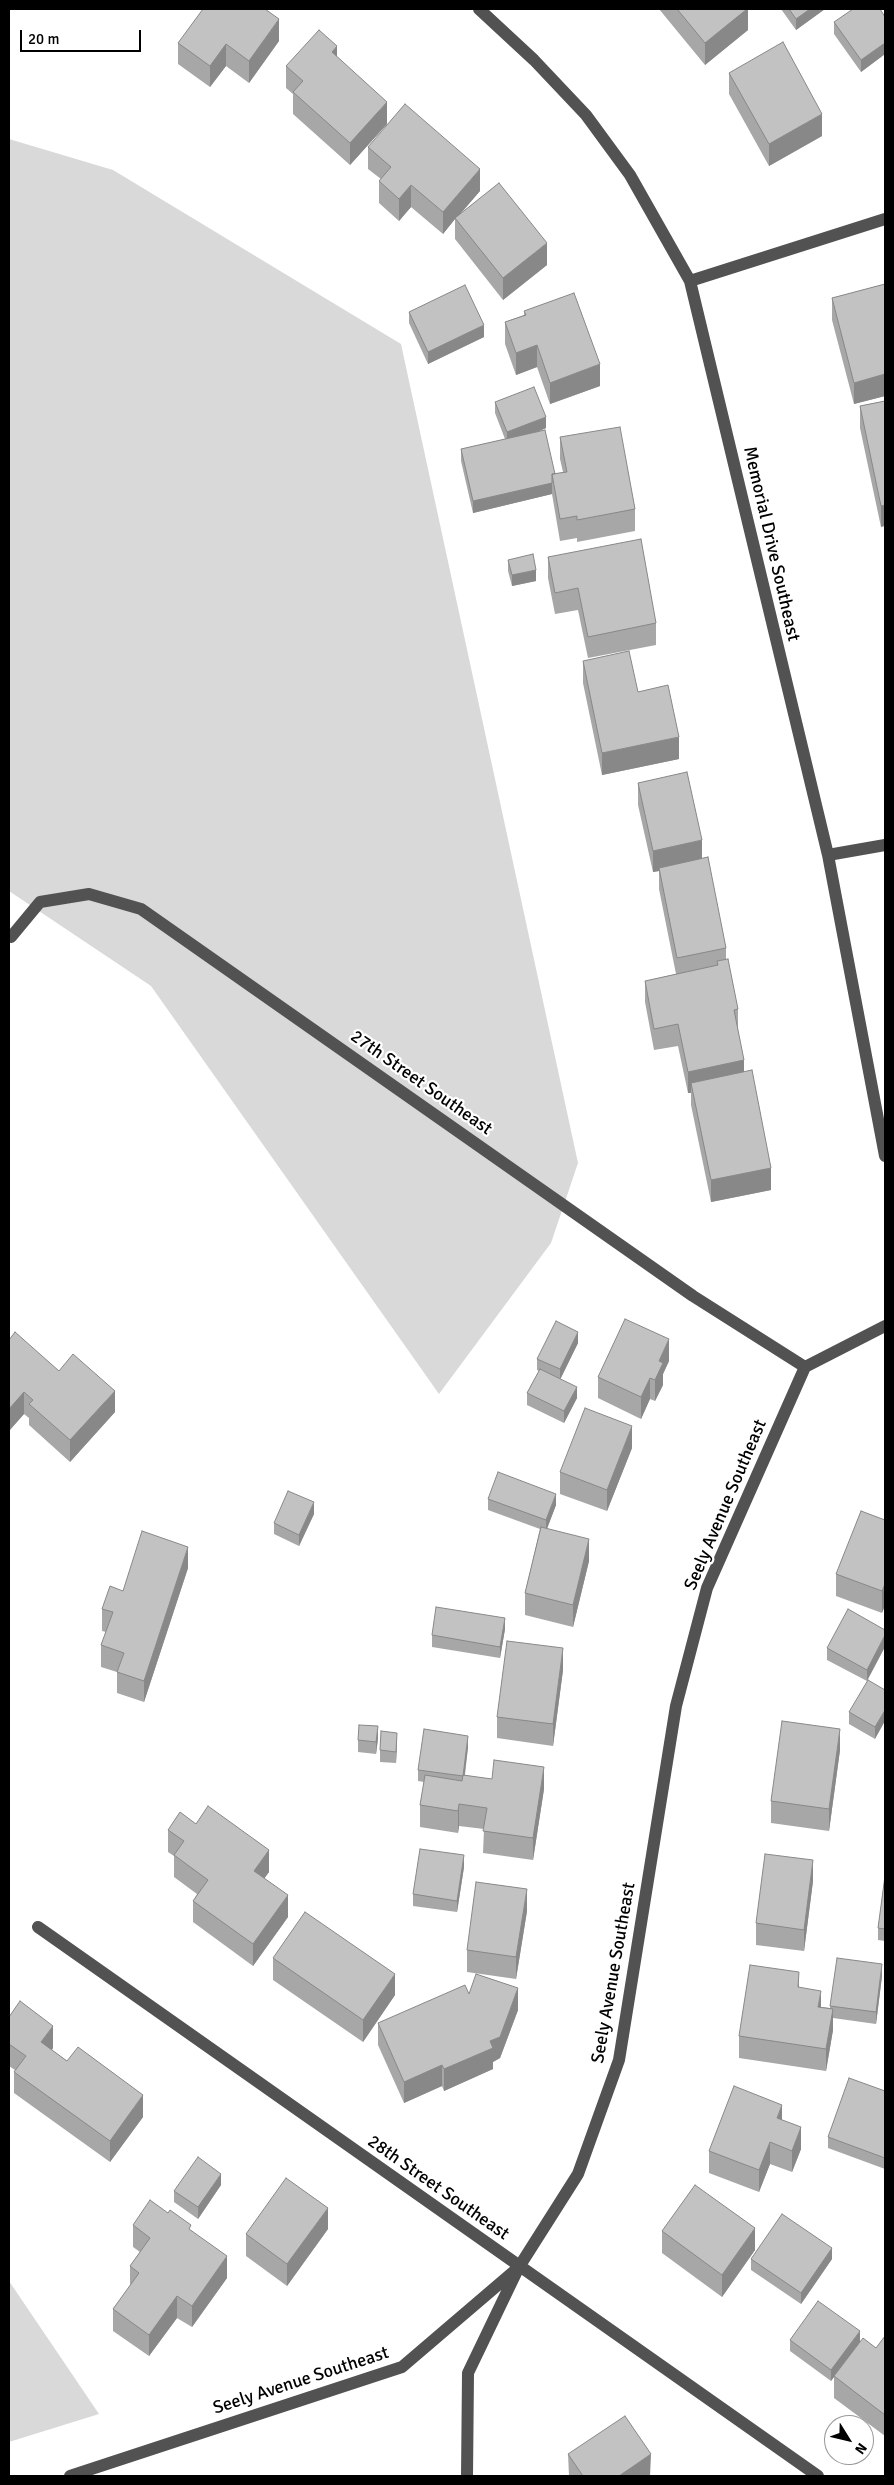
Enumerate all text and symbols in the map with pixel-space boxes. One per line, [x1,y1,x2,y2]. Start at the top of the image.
scale bar [22,20,144,52]
text: 20 m [28,30,59,48]
street label: Memorial Drive Southeast [738,444,804,644]
street label: 27th Street Southeast [346,1026,496,1140]
street label: Seely Avenue Southeast [680,1416,772,1594]
street label: Seely Avenue Southeast [587,1881,641,2065]
street label: 28th Street Southeast [363,2131,513,2245]
street label: Seely Avenue Southeast [210,2342,392,2420]
north arrow [824,2415,874,2465]
text: N [851,2440,870,2457]

